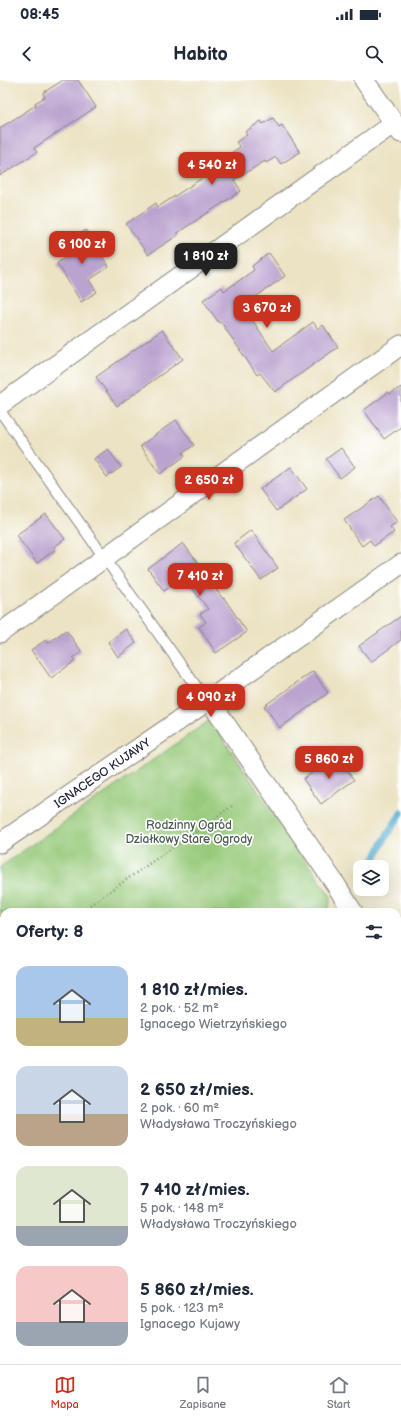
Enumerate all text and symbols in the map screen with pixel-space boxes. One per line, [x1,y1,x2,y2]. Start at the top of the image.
text: 08:45 [20,5,59,24]
icon: back [16,43,38,65]
icon: search [363,43,385,65]
text: Habito [173,44,228,65]
pin: 4 540 zł [171,152,253,186]
text: 4 540 zł [187,157,237,173]
pin: 6 100 zł [41,231,123,265]
text: 6 100 zł [58,236,106,252]
pin: 1 810 zł [165,243,247,277]
text: 1 810 zł [183,248,229,264]
pin: 3 670 zł [226,295,308,329]
text: 3 670 zł [242,300,292,316]
pin: 2 650 zł [168,467,250,501]
text: 2 650 zł [184,472,234,488]
pin: 7 410 zł [159,563,241,597]
text: 7 410 zł [177,568,223,584]
pin: 4 090 zł [170,684,252,718]
text: 4 090 zł [186,689,236,705]
street label: IGNACEGO KUJAWY [51,734,154,811]
pin: 5 860 zł [288,746,370,780]
text: 5 860 zł [304,751,354,767]
park label: Rodzinny Ogród Działkowy Stare Ogrody [126,818,253,847]
map controls [353,860,389,896]
button: layers [353,860,389,896]
icon: filters [363,921,385,943]
text: Oferty: 8 [16,922,83,942]
text: 1 810 zł/mies. [140,980,248,1000]
icon: home [48,982,96,1030]
text: 2 pok. · 52 m² [140,1000,219,1016]
text: Ignacego Wietrzyńskiego [140,1016,287,1032]
text: 2 650 zł/mies. [140,1080,253,1100]
icon: home [48,1082,96,1130]
text: 2 pok. · 60 m² [140,1100,219,1116]
text: Władysława Troczyńskiego [140,1116,297,1132]
text: 7 410 zł/mies. [140,1180,249,1200]
icon: home [48,1182,96,1230]
text: 5 pok. · 148 m² [140,1200,224,1216]
text: Władysława Troczyńskiego [140,1216,297,1232]
text: 5 860 zł/mies. [140,1280,254,1300]
icon: home [48,1282,96,1330]
text: 5 pok. · 123 m² [140,1300,224,1316]
text: Ignacego Kujawy [140,1316,240,1332]
tab: Mapa [50,1374,79,1411]
tab: Zapisane [180,1374,226,1411]
tab: Start [327,1374,350,1411]

